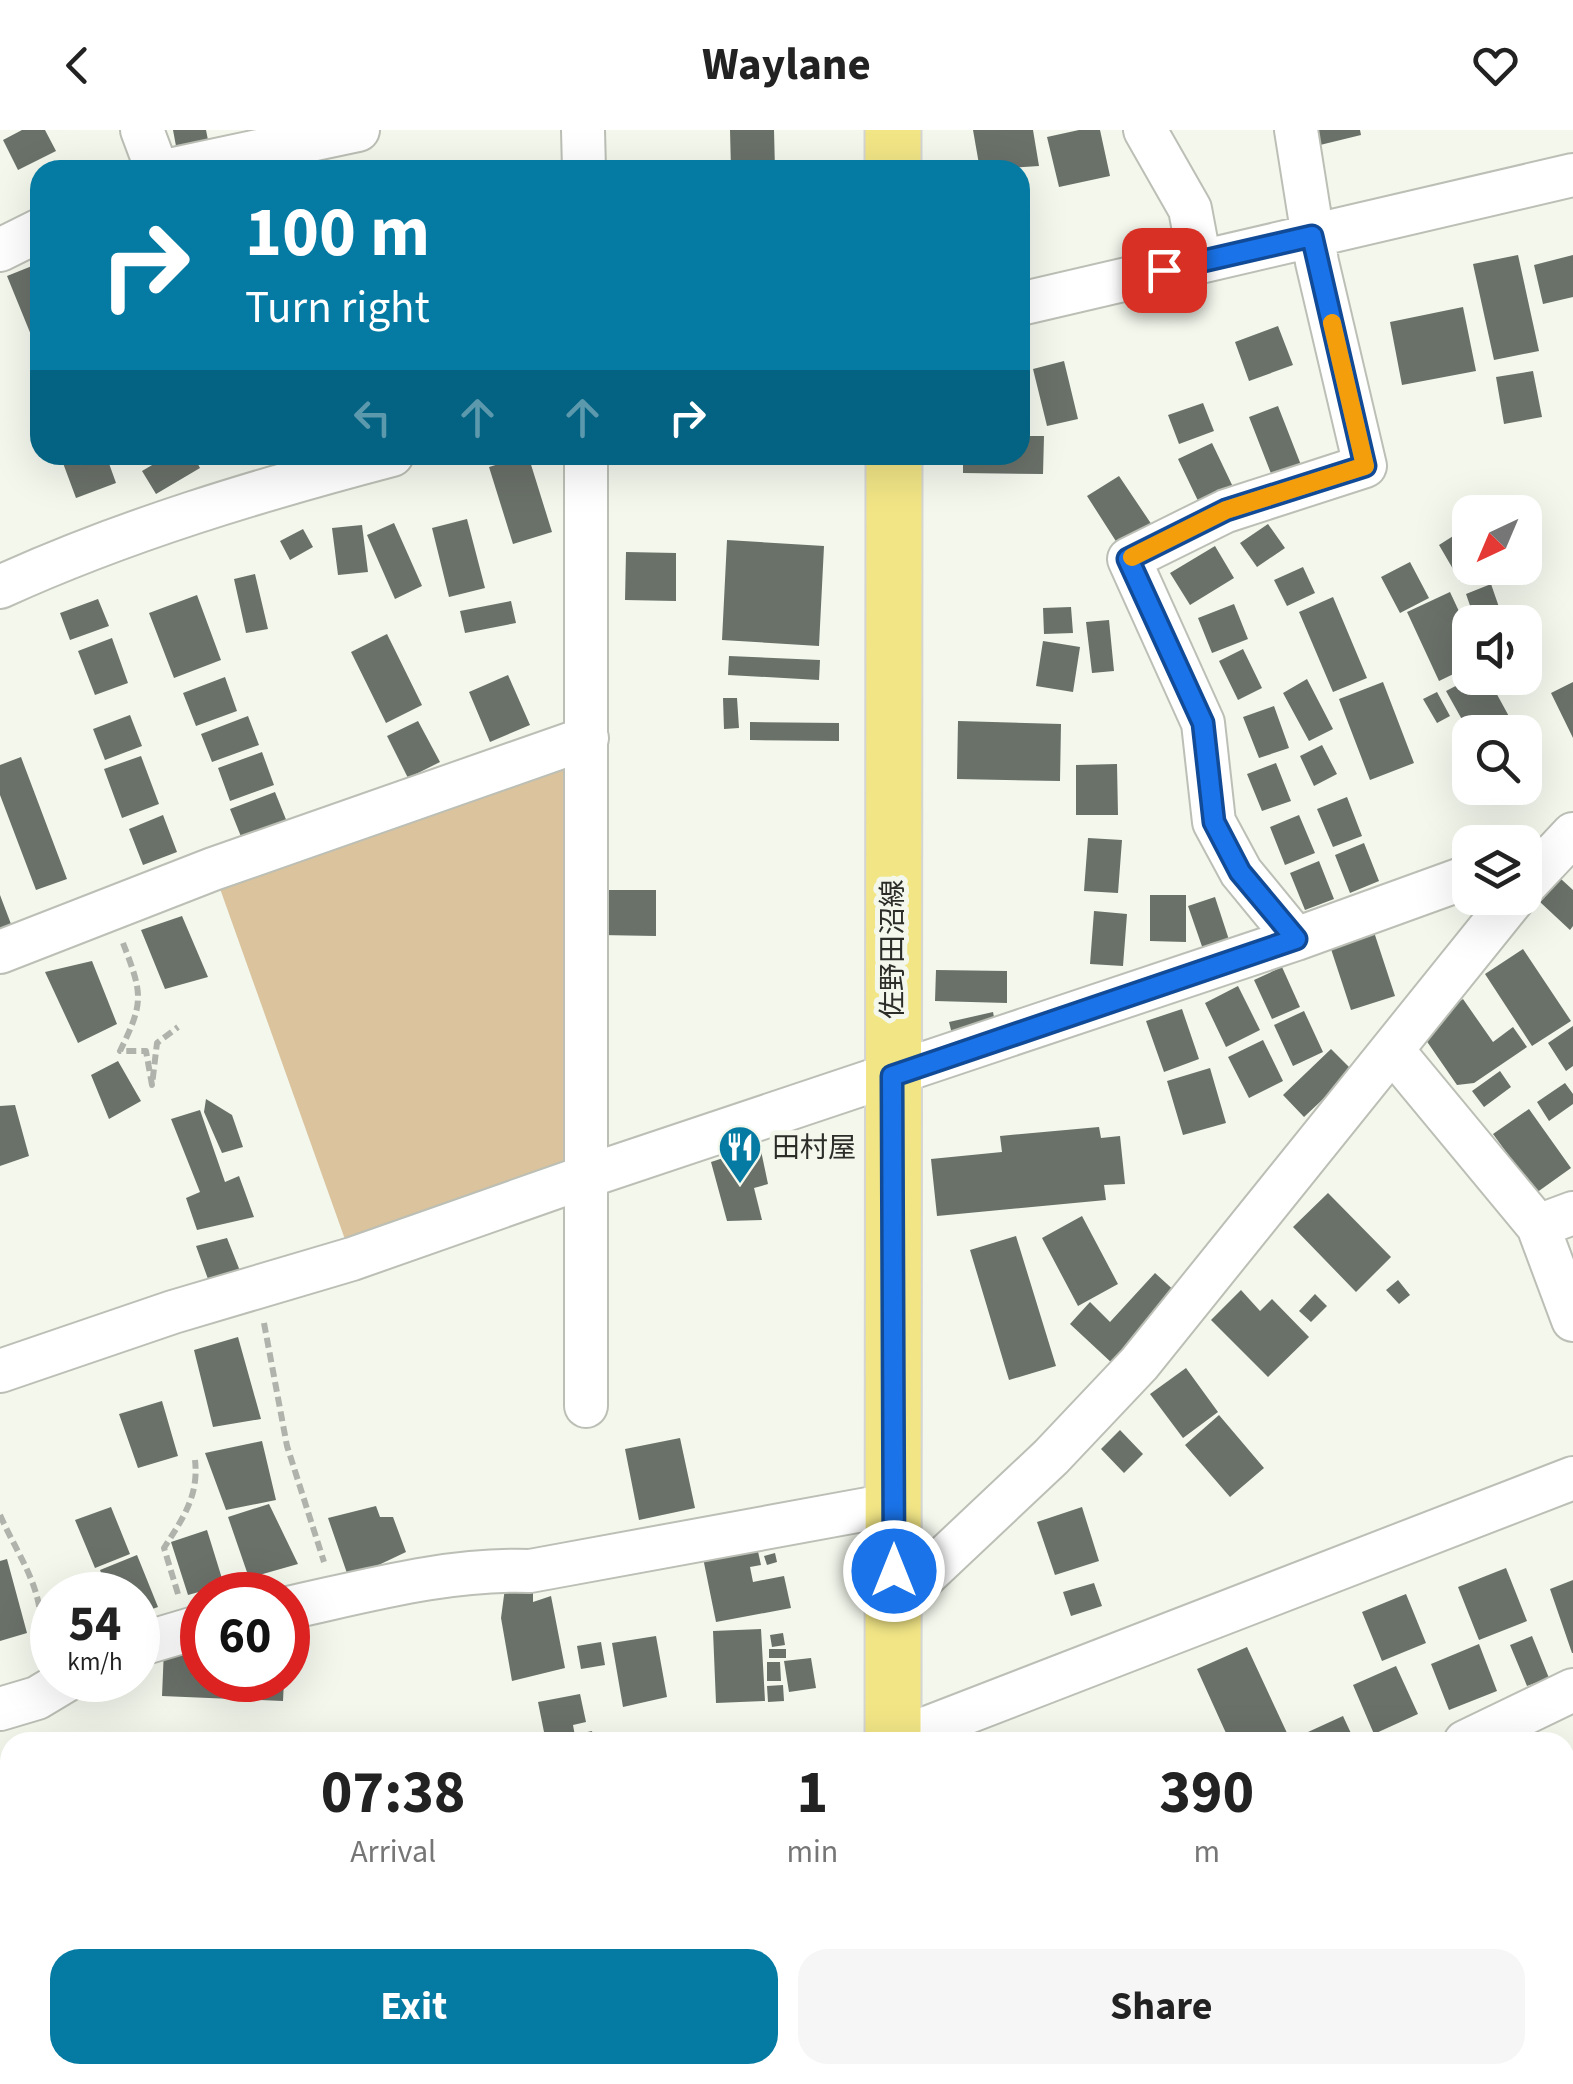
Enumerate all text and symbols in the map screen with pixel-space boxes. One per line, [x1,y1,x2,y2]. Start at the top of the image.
text: Waylane [702,33,871,97]
icon: back [50,38,105,93]
icon: heart [1468,38,1523,93]
text: 100 m [245,183,430,283]
icon: right [80,200,210,330]
pin [1122,228,1207,313]
icon: arrive [1137,243,1192,298]
text: Turn right [245,276,430,340]
icon: left [345,390,400,445]
icon: ahead [450,390,505,445]
icon: ahead [555,390,610,445]
icon: right [660,390,715,445]
north arrow [1452,495,1542,585]
map controls [1452,495,1542,915]
button: sound [1452,605,1542,695]
button: search [1452,715,1542,805]
button: layers [1452,825,1542,915]
street label: 佐野田沼線 [873,879,913,1019]
restaurant icon: 田村屋 [717,1124,763,1185]
place label: 田村屋 [772,1128,856,1168]
position arrow [842,1519,946,1623]
speed limit sign: 60 [180,1572,310,1702]
text: 54 [69,1589,121,1660]
text: km/h [67,1644,123,1680]
text: 07:38 [321,1751,466,1836]
text: 1 [797,1751,828,1836]
text: 390 [1159,1751,1254,1836]
text: Arrival [350,1829,436,1875]
text: min [786,1829,838,1875]
text: m [1193,1829,1220,1875]
button: Exit [50,1949,778,2064]
button: Share [798,1949,1525,2064]

